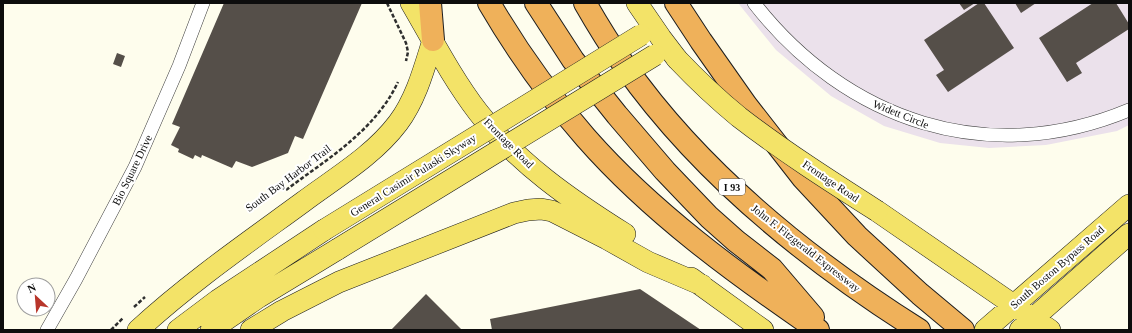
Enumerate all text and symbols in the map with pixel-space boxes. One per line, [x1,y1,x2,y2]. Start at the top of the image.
street label: Widett Circle [871,97,931,131]
street label: Frontage Road [482,116,537,171]
street label: General Casimir Pulaski Skyway [348,131,478,219]
street label: Bio Square Drive [110,133,154,207]
street label: South Bay Harbor Trail [243,142,333,214]
street label: Frontage Road [801,158,862,204]
road number: I 93 [719,179,745,195]
street label: John F. Fitzgerald Expressway [749,202,863,295]
street label: South Boston Bypass Road [1008,223,1107,311]
north arrow [16,277,56,317]
text: N [25,281,38,295]

